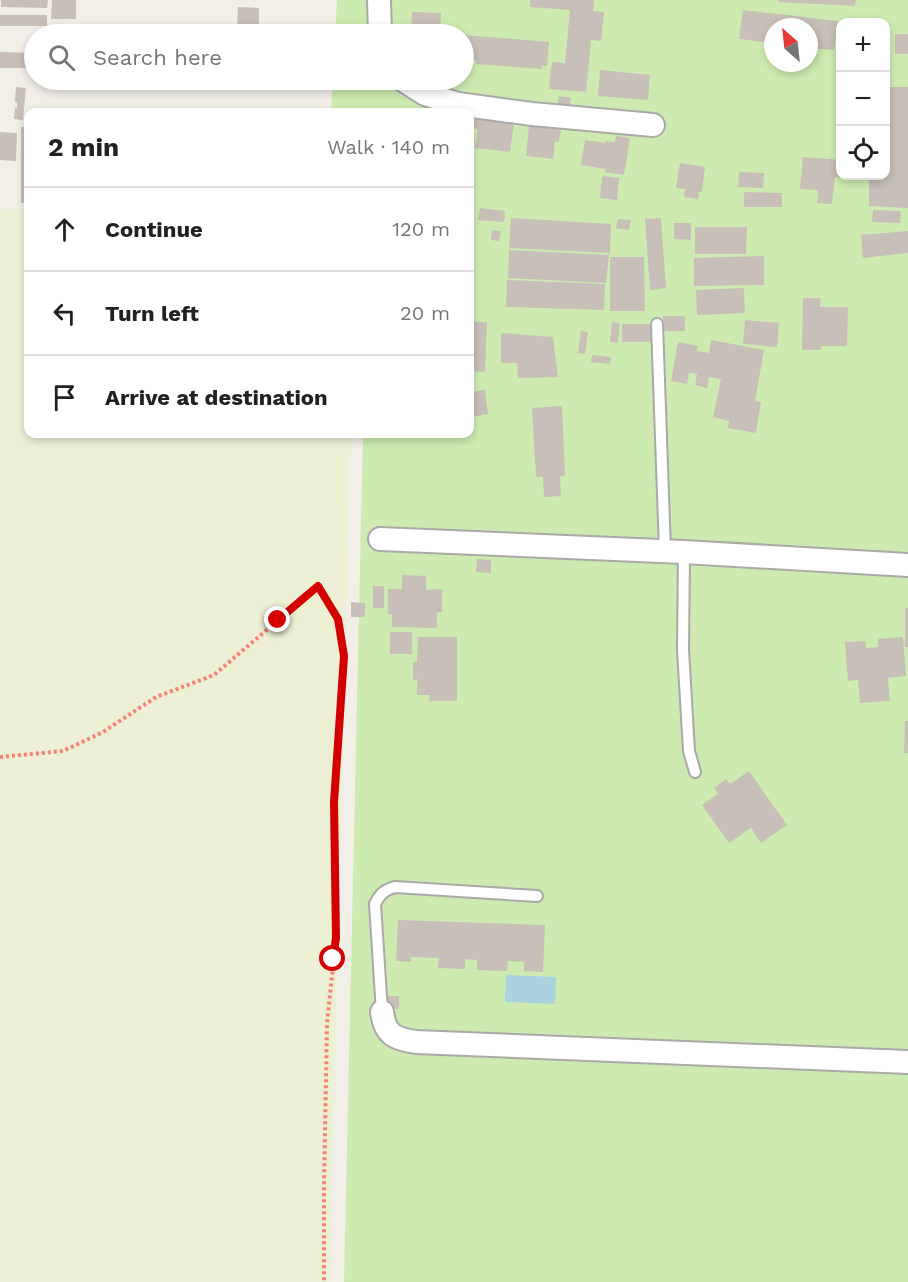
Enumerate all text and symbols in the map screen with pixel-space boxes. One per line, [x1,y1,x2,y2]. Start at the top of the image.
north arrow [764,18,818,72]
map controls [836,18,890,180]
button: + [836,18,890,72]
search box [24,24,474,90]
icon: search [45,41,78,74]
text: Search here [93,45,222,70]
button: − [836,72,890,126]
button: locate [836,126,890,180]
text: 2 min [48,132,119,162]
text: Walk · 140 m [327,135,450,159]
icon: ahead [48,213,81,246]
text: Continue [105,217,203,242]
text: 120 m [392,217,450,241]
icon: left [48,297,81,330]
text: Turn left [105,301,199,326]
text: 20 m [400,301,450,325]
icon: arrive [48,381,81,414]
text: Arrive at destination [105,385,328,410]
route end [264,606,290,632]
route start [319,945,345,971]

